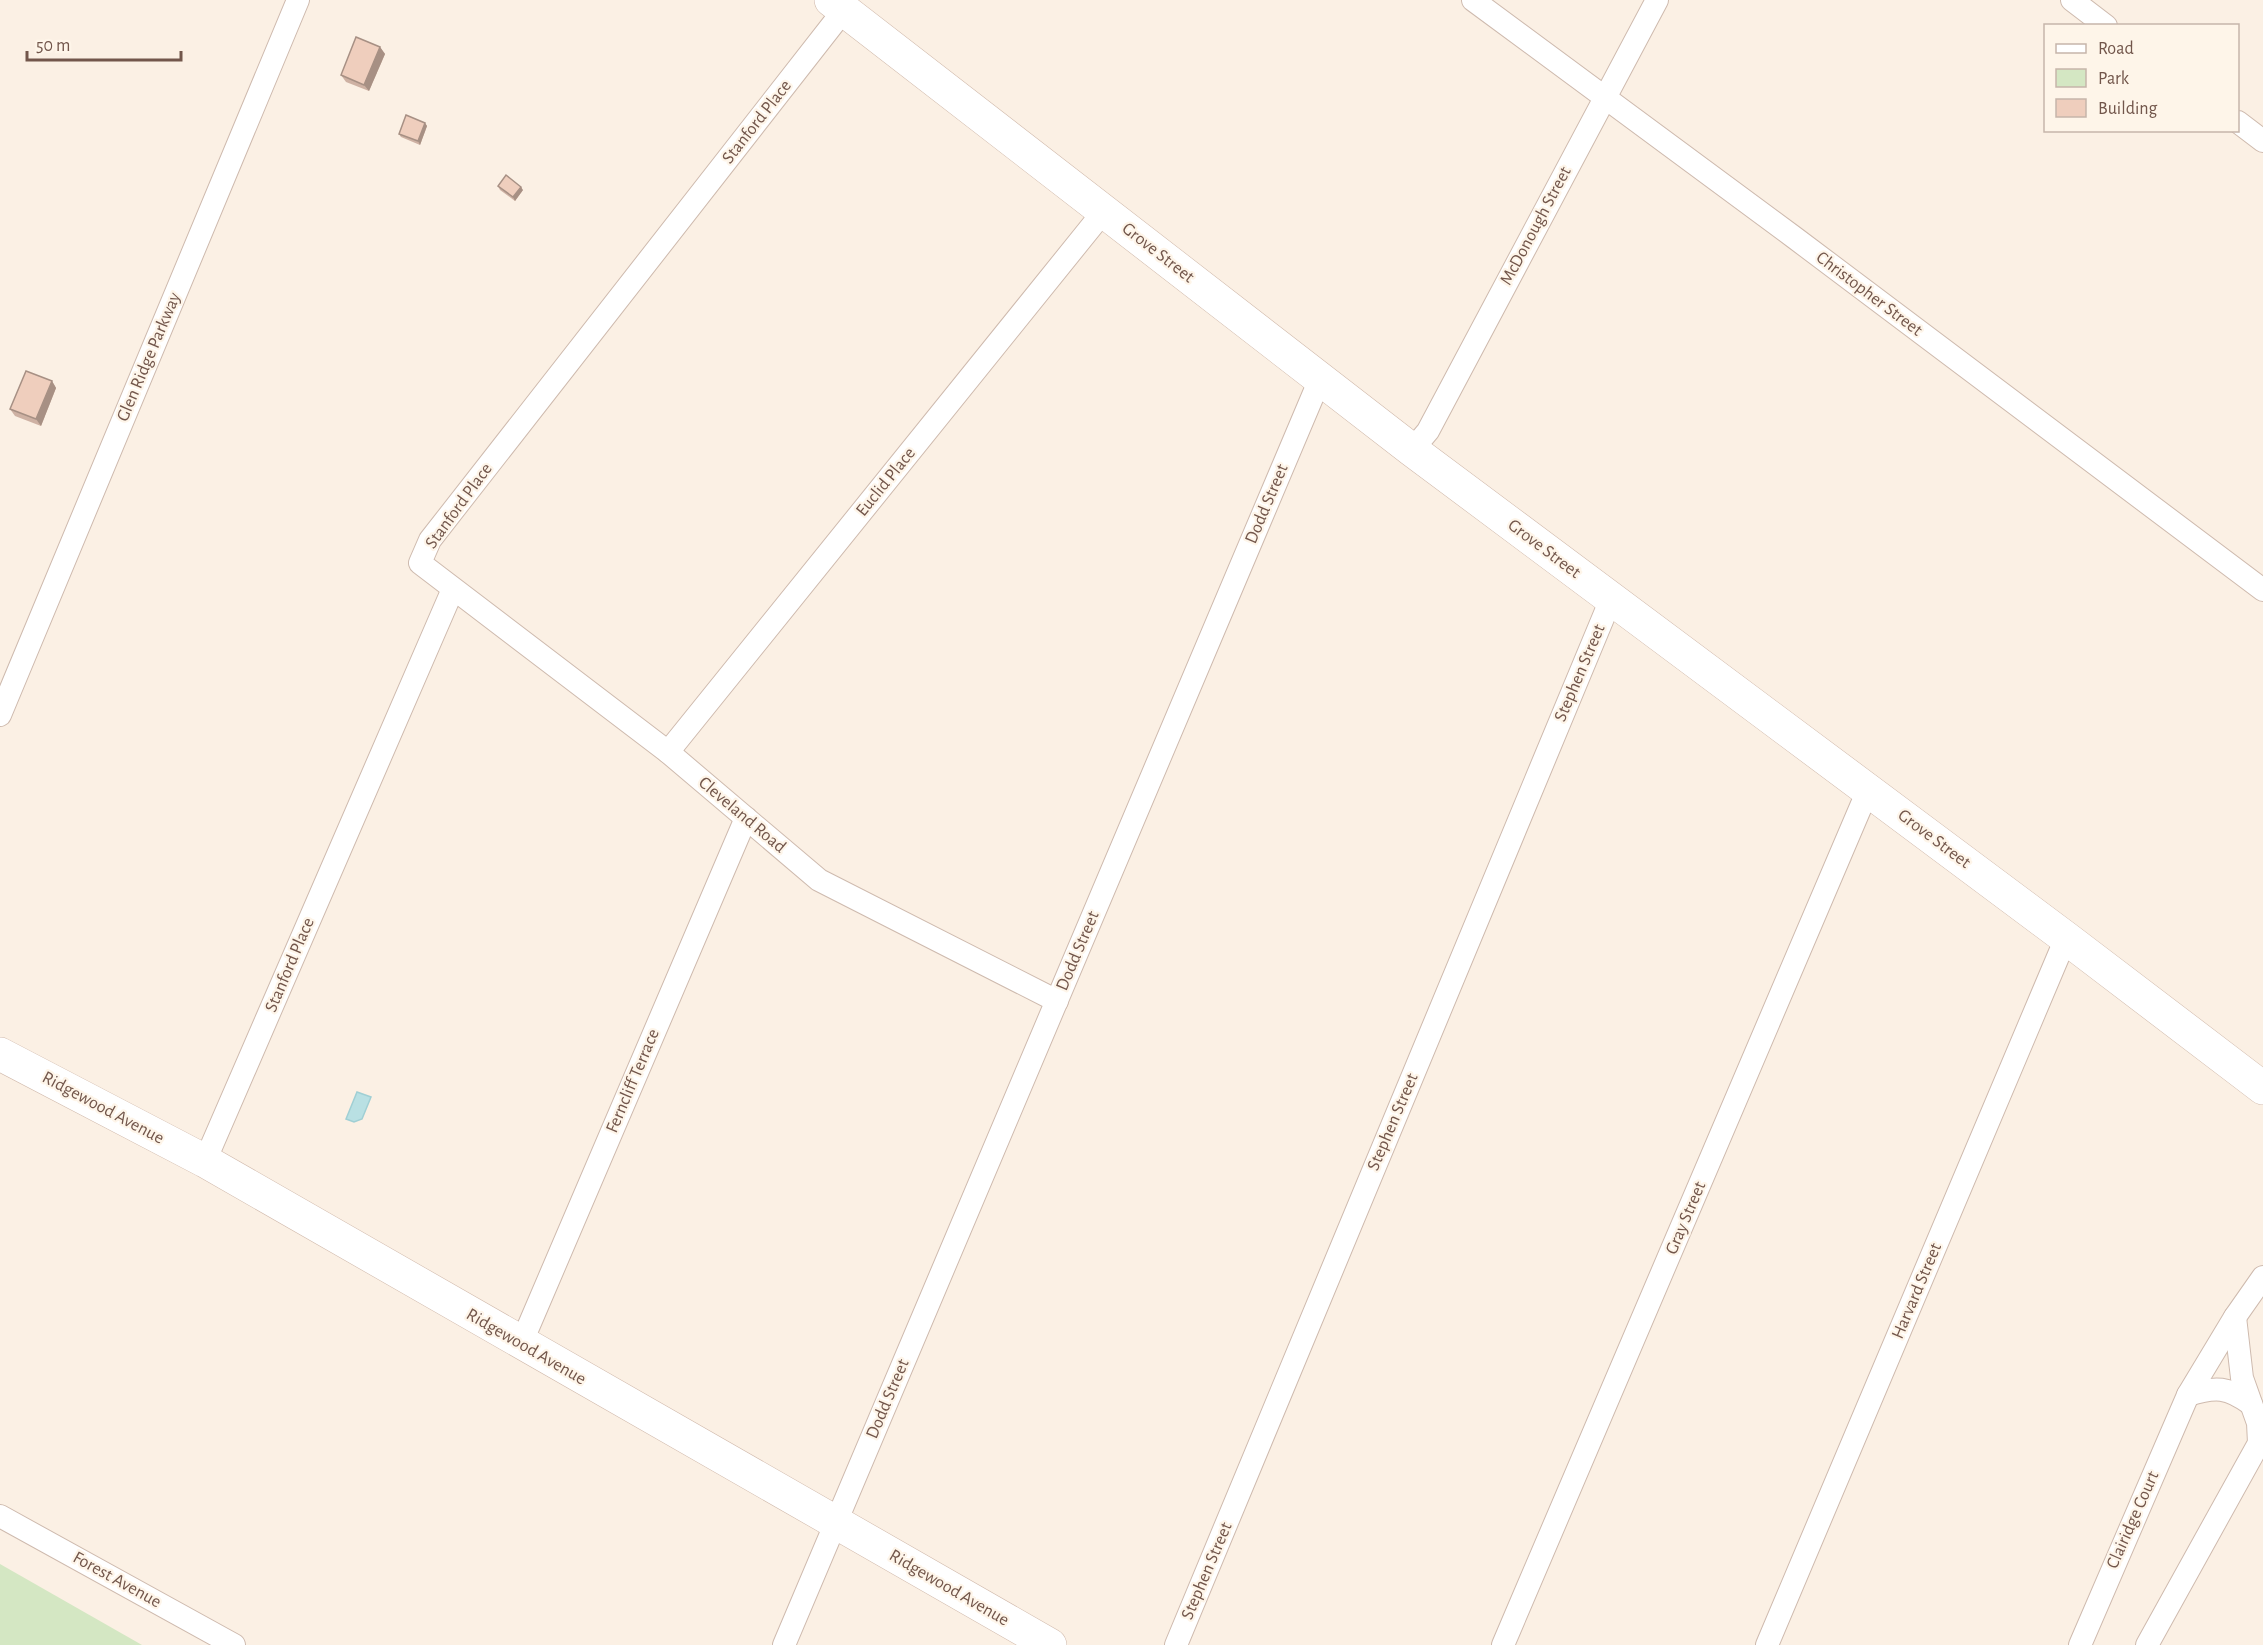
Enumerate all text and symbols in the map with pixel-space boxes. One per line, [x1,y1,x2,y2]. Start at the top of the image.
scale bar [27,24,182,62]
legend [2044,24,2239,132]
text: 50 m [36,37,70,55]
text: Road [2098,40,2134,58]
text: Park [2098,70,2130,88]
street label: Stanford Place [719,77,795,167]
text: Building [2098,100,2158,118]
street label: McDonough Street [1497,164,1575,288]
street label: Grove Street [1119,219,1198,287]
street label: Christopher Street [1813,248,1926,340]
street label: Glen Ridge Parkway [114,290,184,424]
street label: Euclid Place [853,444,919,520]
street label: Stanford Place [422,460,496,552]
street label: Dodd Street [1242,461,1292,546]
street label: Grove Street [1504,516,1584,582]
street label: Stephen Street [1551,622,1609,724]
street label: Cleveland Road [695,773,789,857]
street label: Grove Street [1894,806,1974,872]
street label: Dodd Street [1053,908,1103,993]
street label: Stanford Place [262,915,318,1015]
street label: Ferncliff Terrace [603,1026,663,1136]
street label: Ridgewood Avenue [39,1068,167,1148]
street label: Stephen Street [1364,1071,1422,1173]
street label: Gray Street [1663,1179,1709,1257]
street label: Harvard Street [1889,1240,1945,1341]
street label: Ridgewood Avenue [463,1305,589,1389]
street label: Dodd Street [863,1356,913,1441]
street label: Clairidge Court [2104,1468,2163,1571]
street label: Stephen Street [1178,1520,1236,1622]
street label: Ridgewood Avenue [886,1546,1012,1630]
street label: Forest Avenue [70,1548,164,1612]

